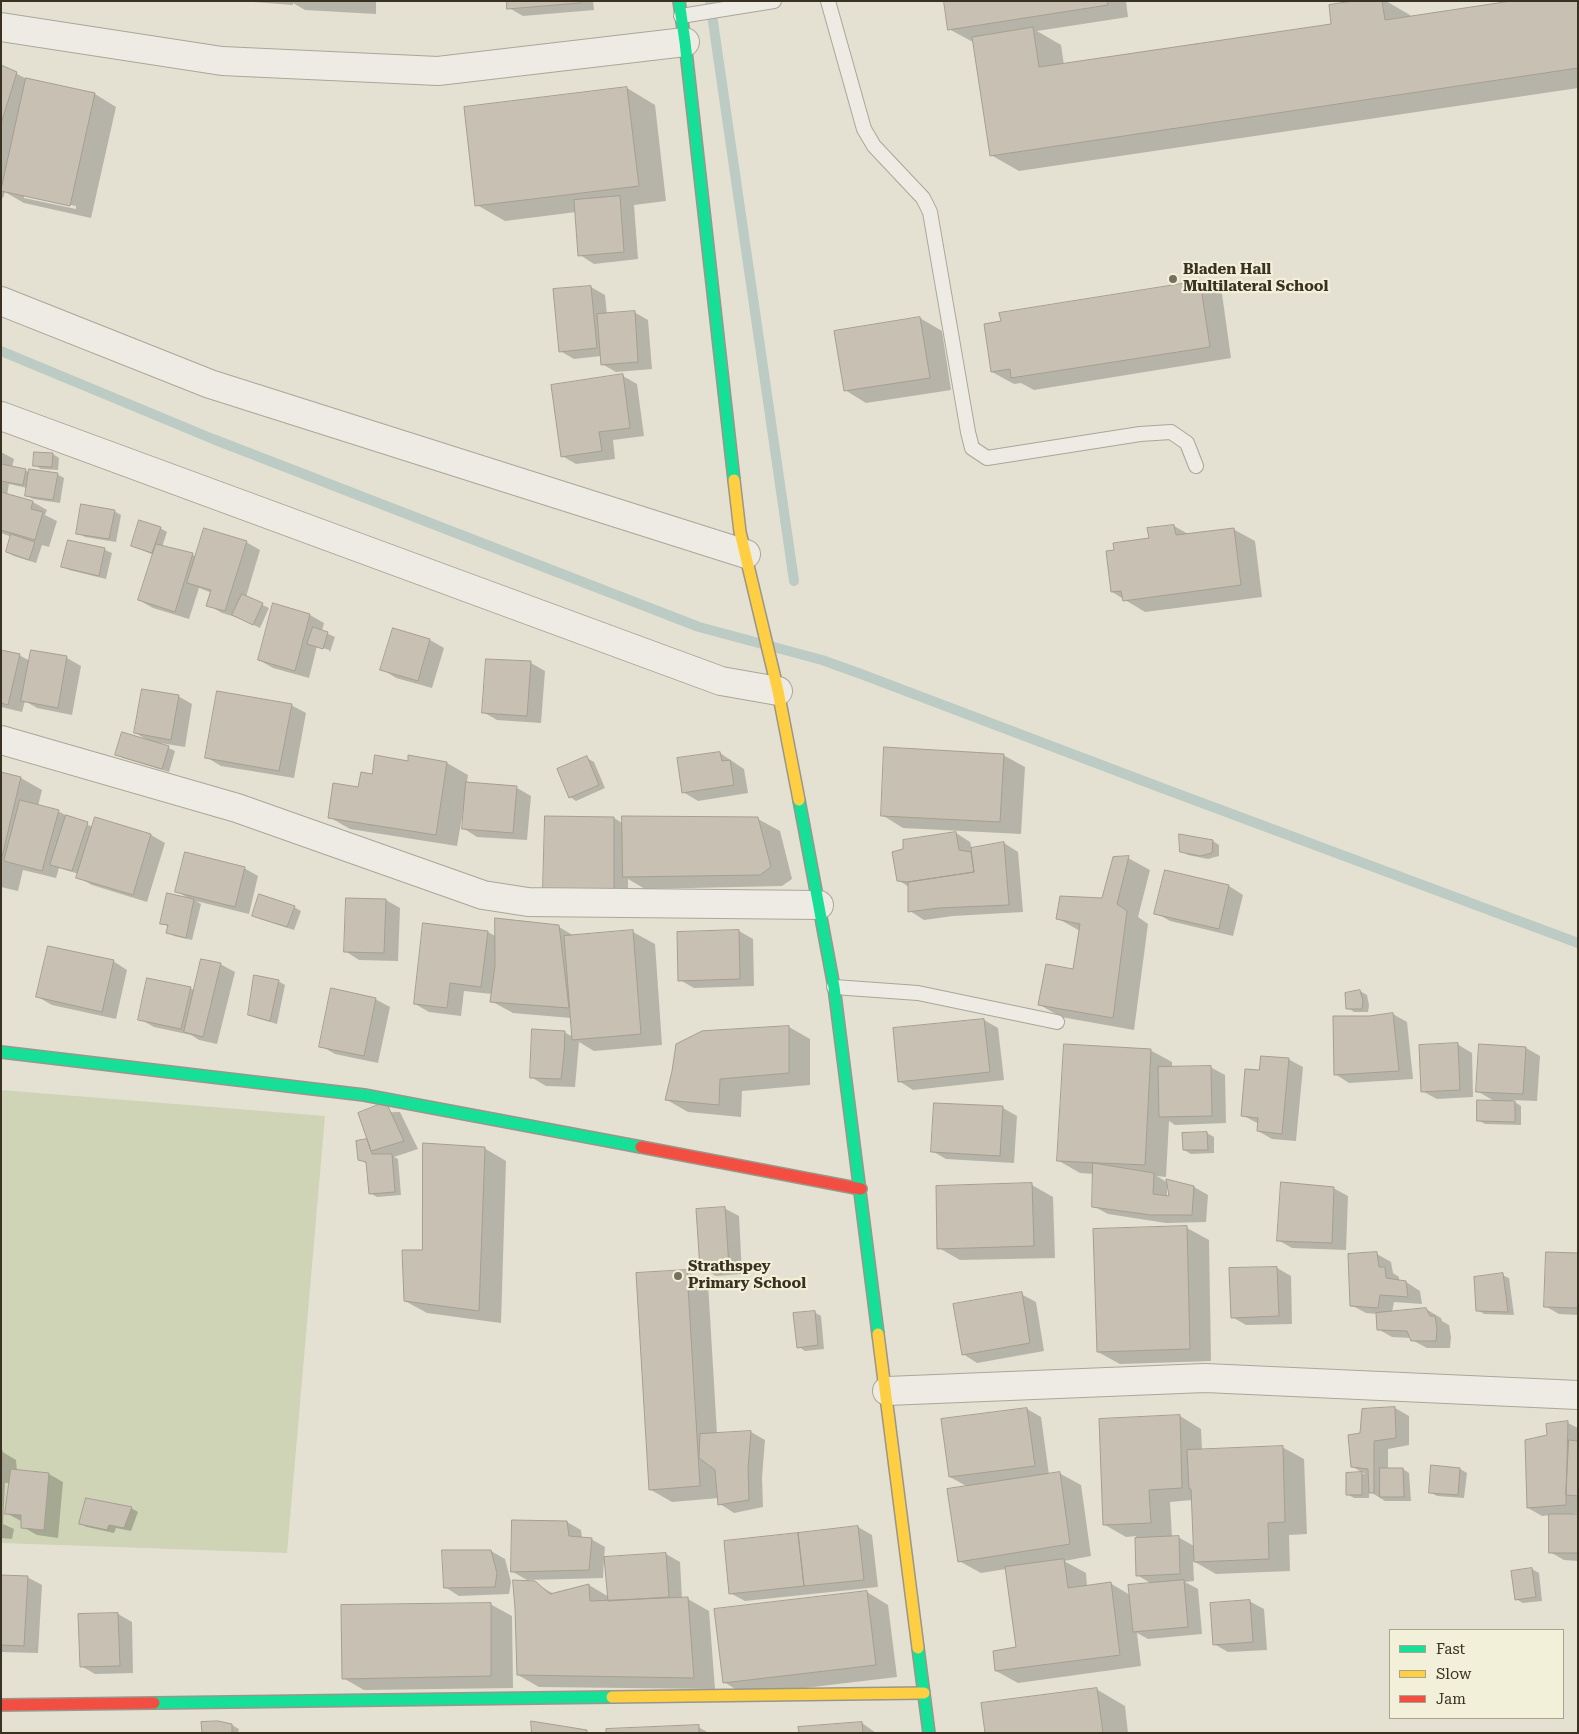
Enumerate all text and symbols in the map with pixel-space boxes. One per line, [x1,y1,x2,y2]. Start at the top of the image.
place label: Bladen Hall Multilateral School [1183,261,1328,296]
marker: Bladen Hall Multilateral School [1167,273,1179,285]
place label: Strathspey Primary School [688,1258,806,1293]
marker: Strathspey Primary School [672,1270,684,1282]
legend [1389,1629,1564,1719]
text: Fast [1436,1640,1465,1658]
text: Slow [1436,1665,1471,1683]
text: Jam [1436,1690,1466,1708]

